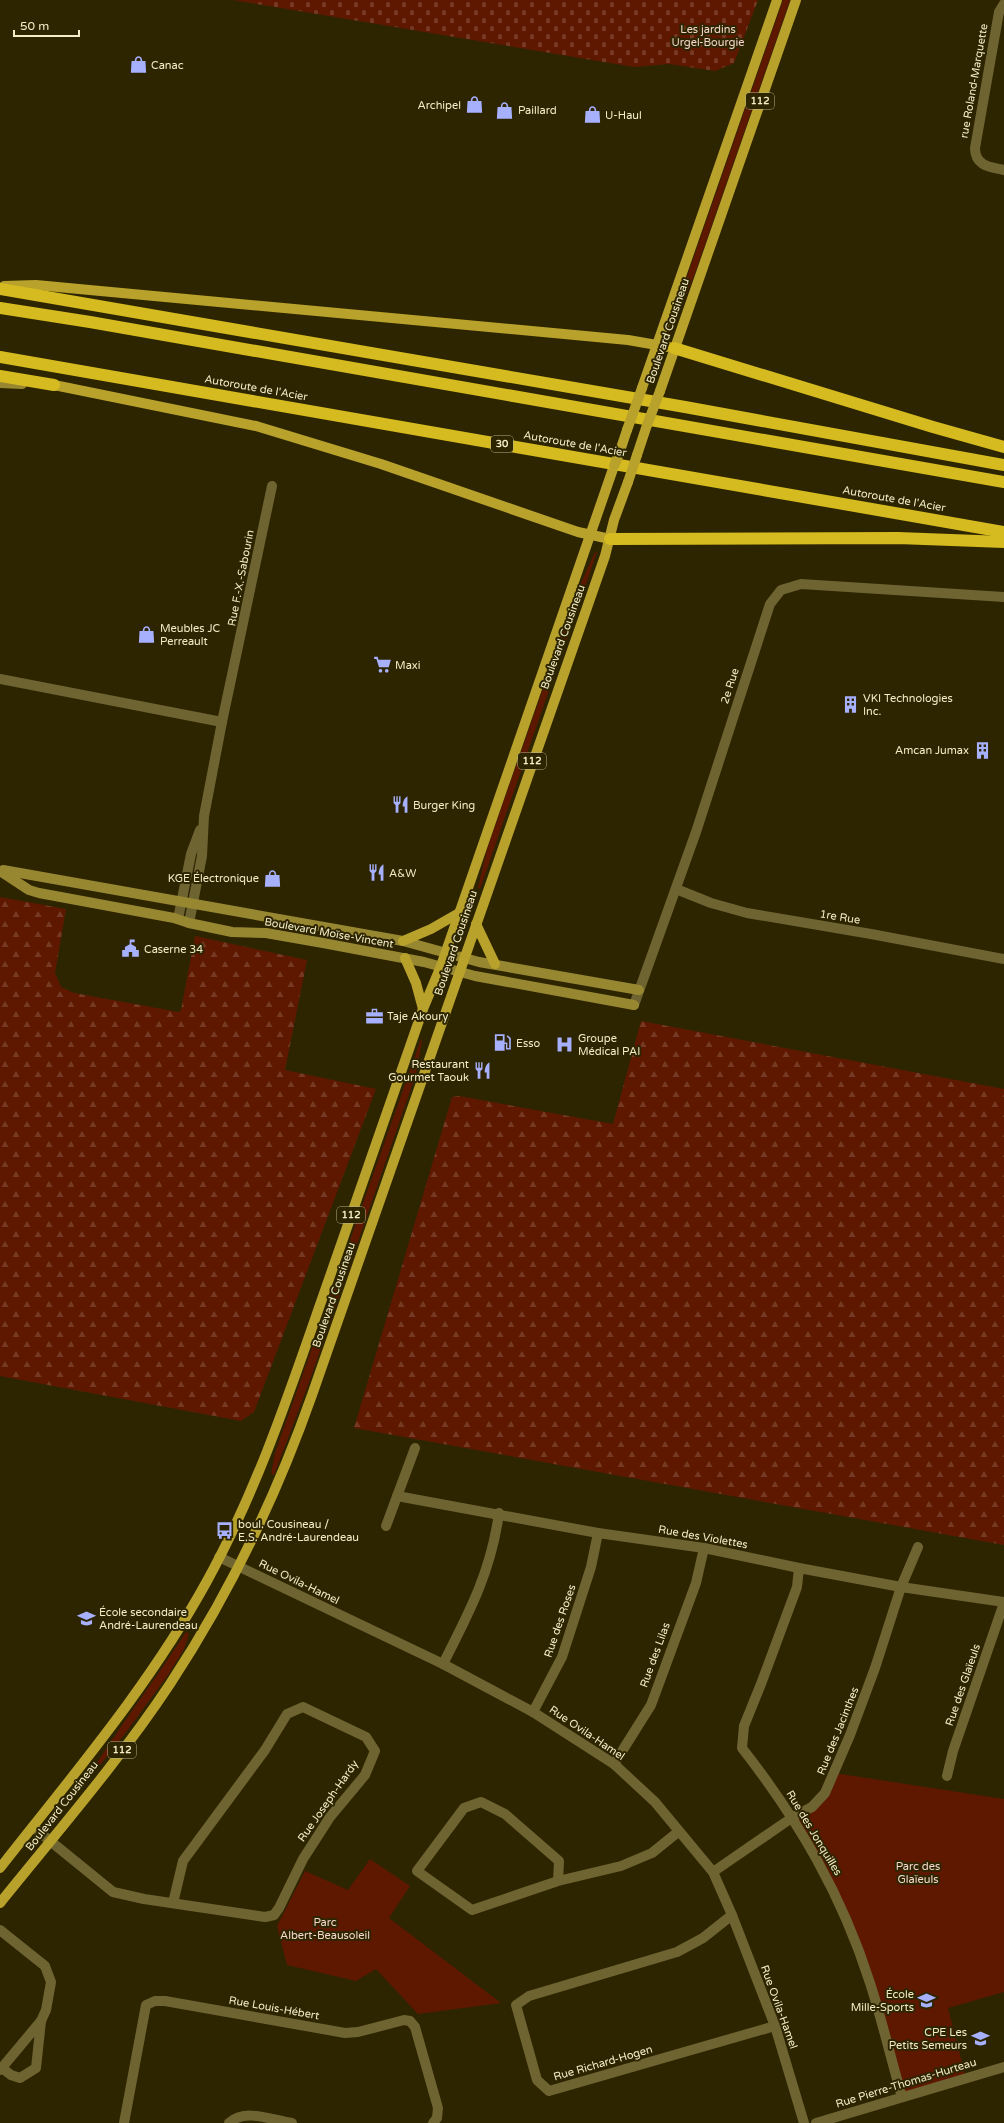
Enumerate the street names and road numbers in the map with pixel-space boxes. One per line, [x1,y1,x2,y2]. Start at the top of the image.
street label: rue Roland-Marquette [958,23,990,139]
road number: 112 [746,93,774,109]
street label: Boulevard Cousineau [644,277,692,385]
street label: Autoroute de l'Acier [203,373,309,404]
street label: Autoroute de l'Acier [522,429,628,460]
road number: 30 [491,436,513,452]
street label: Autoroute de l'Acier [841,484,947,515]
street label: Rue F.-X.-Sabourin [225,529,257,627]
street label: Boulevard Cousineau [538,583,588,691]
street label: 2e Rue [718,667,742,705]
road number: 112 [518,753,546,769]
street label: Boulevard Cousineau [432,889,480,997]
street label: 1re Rue [819,907,861,927]
street label: Boulevard Moïse-Vincent [263,915,395,951]
road number: 112 [337,1207,365,1223]
street label: Boulevard Cousineau [310,1241,358,1349]
street label: Rue des Violettes [657,1523,749,1551]
street label: Rue Ovila-Hamel [257,1557,341,1607]
street label: Rue des Roses [541,1583,579,1659]
street label: Rue des Lilas [637,1621,673,1689]
street label: Rue des Glaïeuls [943,1642,983,1728]
street label: Rue des Jacinthes [814,1685,862,1777]
street label: Rue Ovila-Hamel [547,1703,627,1763]
road number: 112 [108,1742,136,1758]
street label: Rue Joseph-Hardy [295,1758,361,1844]
street label: Boulevard Cousineau [23,1759,101,1853]
street label: Rue des Jonquilles [783,1788,845,1878]
street label: Rue Ovila-Hamel [758,1963,800,2051]
street label: Rue Louis-Hébert [228,1994,320,2022]
street label: Rue Richard-Hogen [552,2043,654,2083]
street label: Rue Pierre-Thomas-Hurteau [834,2055,978,2111]

